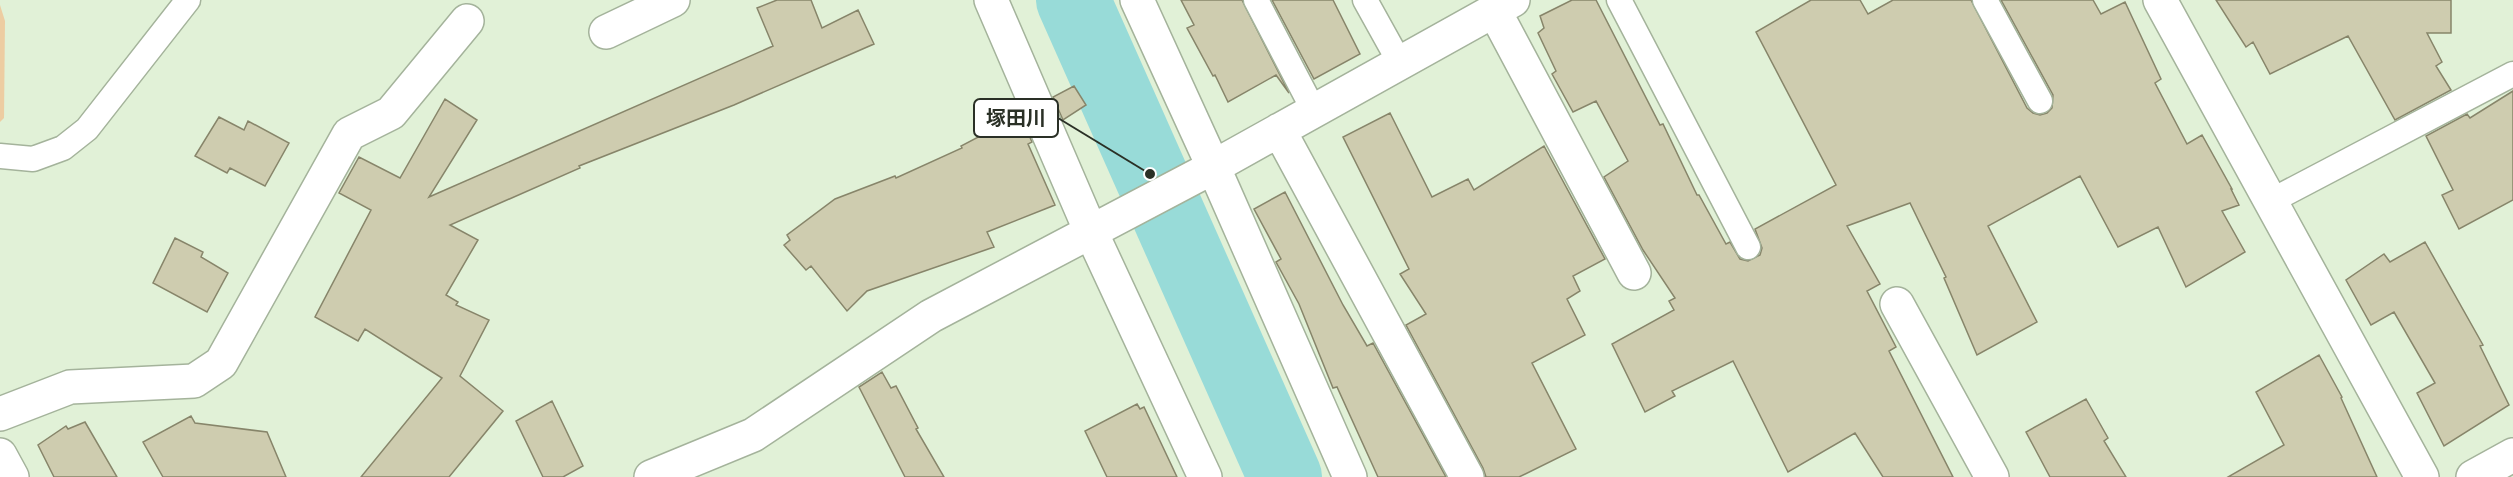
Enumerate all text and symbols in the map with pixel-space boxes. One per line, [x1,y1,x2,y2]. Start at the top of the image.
callout: 塚田川 [974,99,1058,137]
text: 塚田川 [986,105,1046,131]

